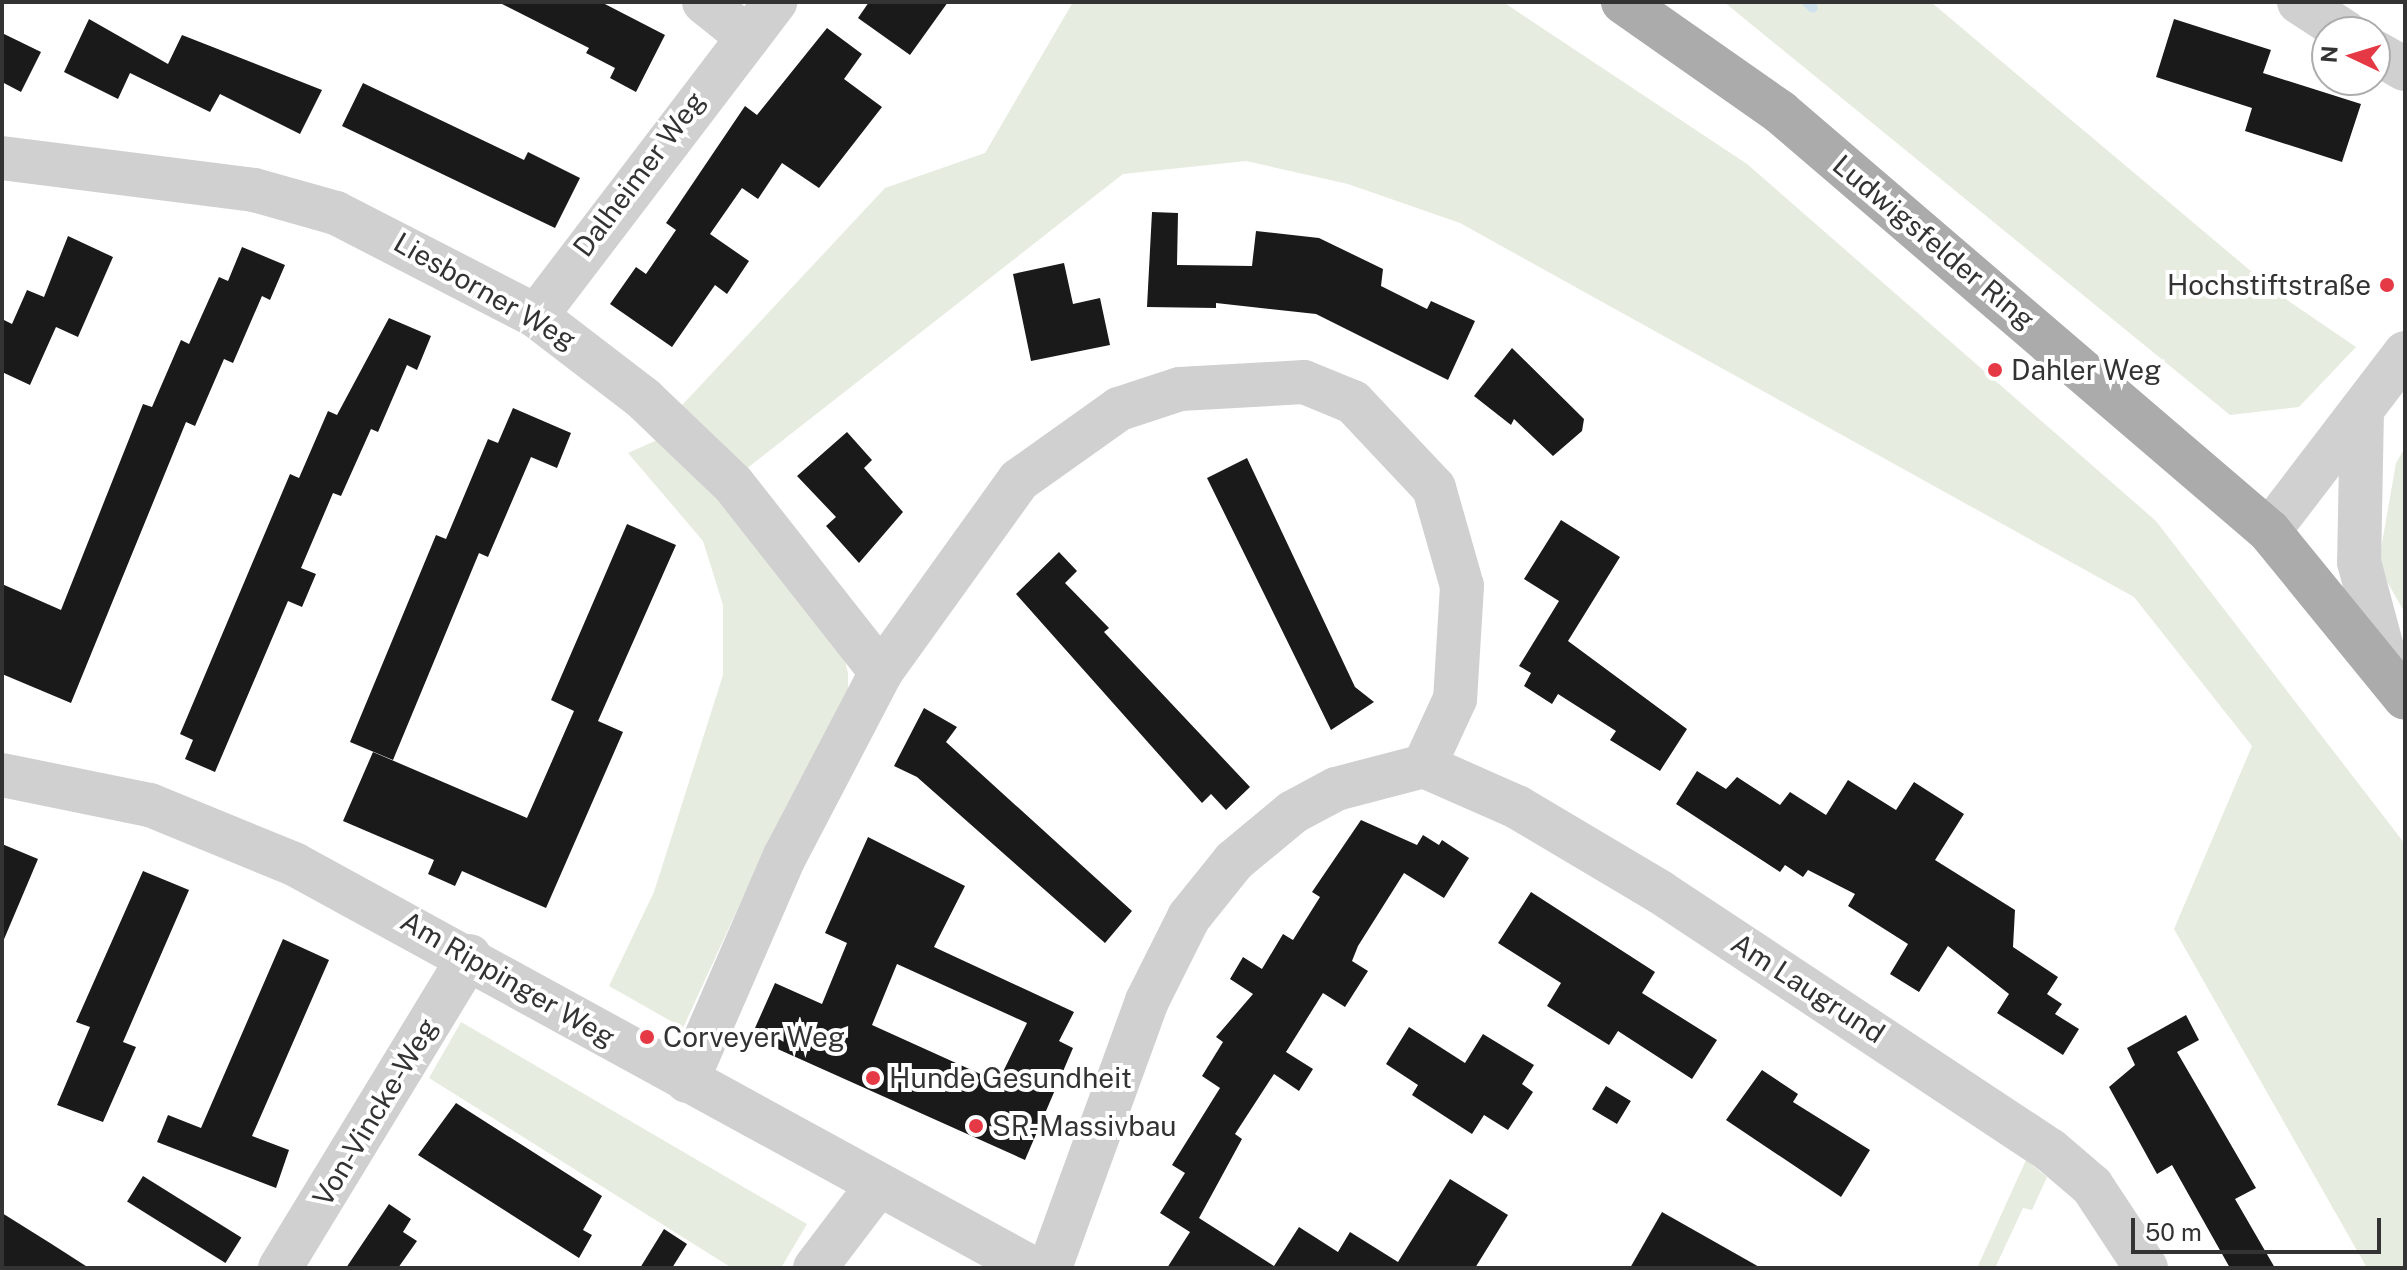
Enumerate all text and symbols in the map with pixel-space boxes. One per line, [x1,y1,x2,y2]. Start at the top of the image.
north arrow [2311,16,2391,96]
text: N [2315,45,2343,64]
street label: Dalheimer Weg [566,84,712,264]
street label: Ludwigsfelder Ring [1826,148,2042,336]
street label: Liesborner Weg [388,225,582,357]
place label: Hochstiftstraße [2167,268,2371,302]
marker: Hochstiftstraße [2378,276,2396,294]
place label: Dahler Weg [2011,353,2162,387]
marker: Dahler Weg [1986,361,2004,379]
street label: Am Rippinger Weg [395,904,621,1054]
street label: Am Laugrund [1725,926,1891,1050]
street label: Von-Vincke-Weg [306,1012,444,1212]
place label: Corveyer Weg [663,1020,846,1054]
marker: Corveyer Weg [638,1028,656,1046]
place label: Hunde Gesundheit [889,1061,1132,1095]
marker: Hunde Gesundheit [864,1069,882,1087]
place label: SR-Massivbau [992,1109,1177,1143]
marker: SR-Massivbau [967,1117,985,1135]
scale bar [2135,1202,2385,1252]
text: 50 m [2145,1218,2202,1246]

